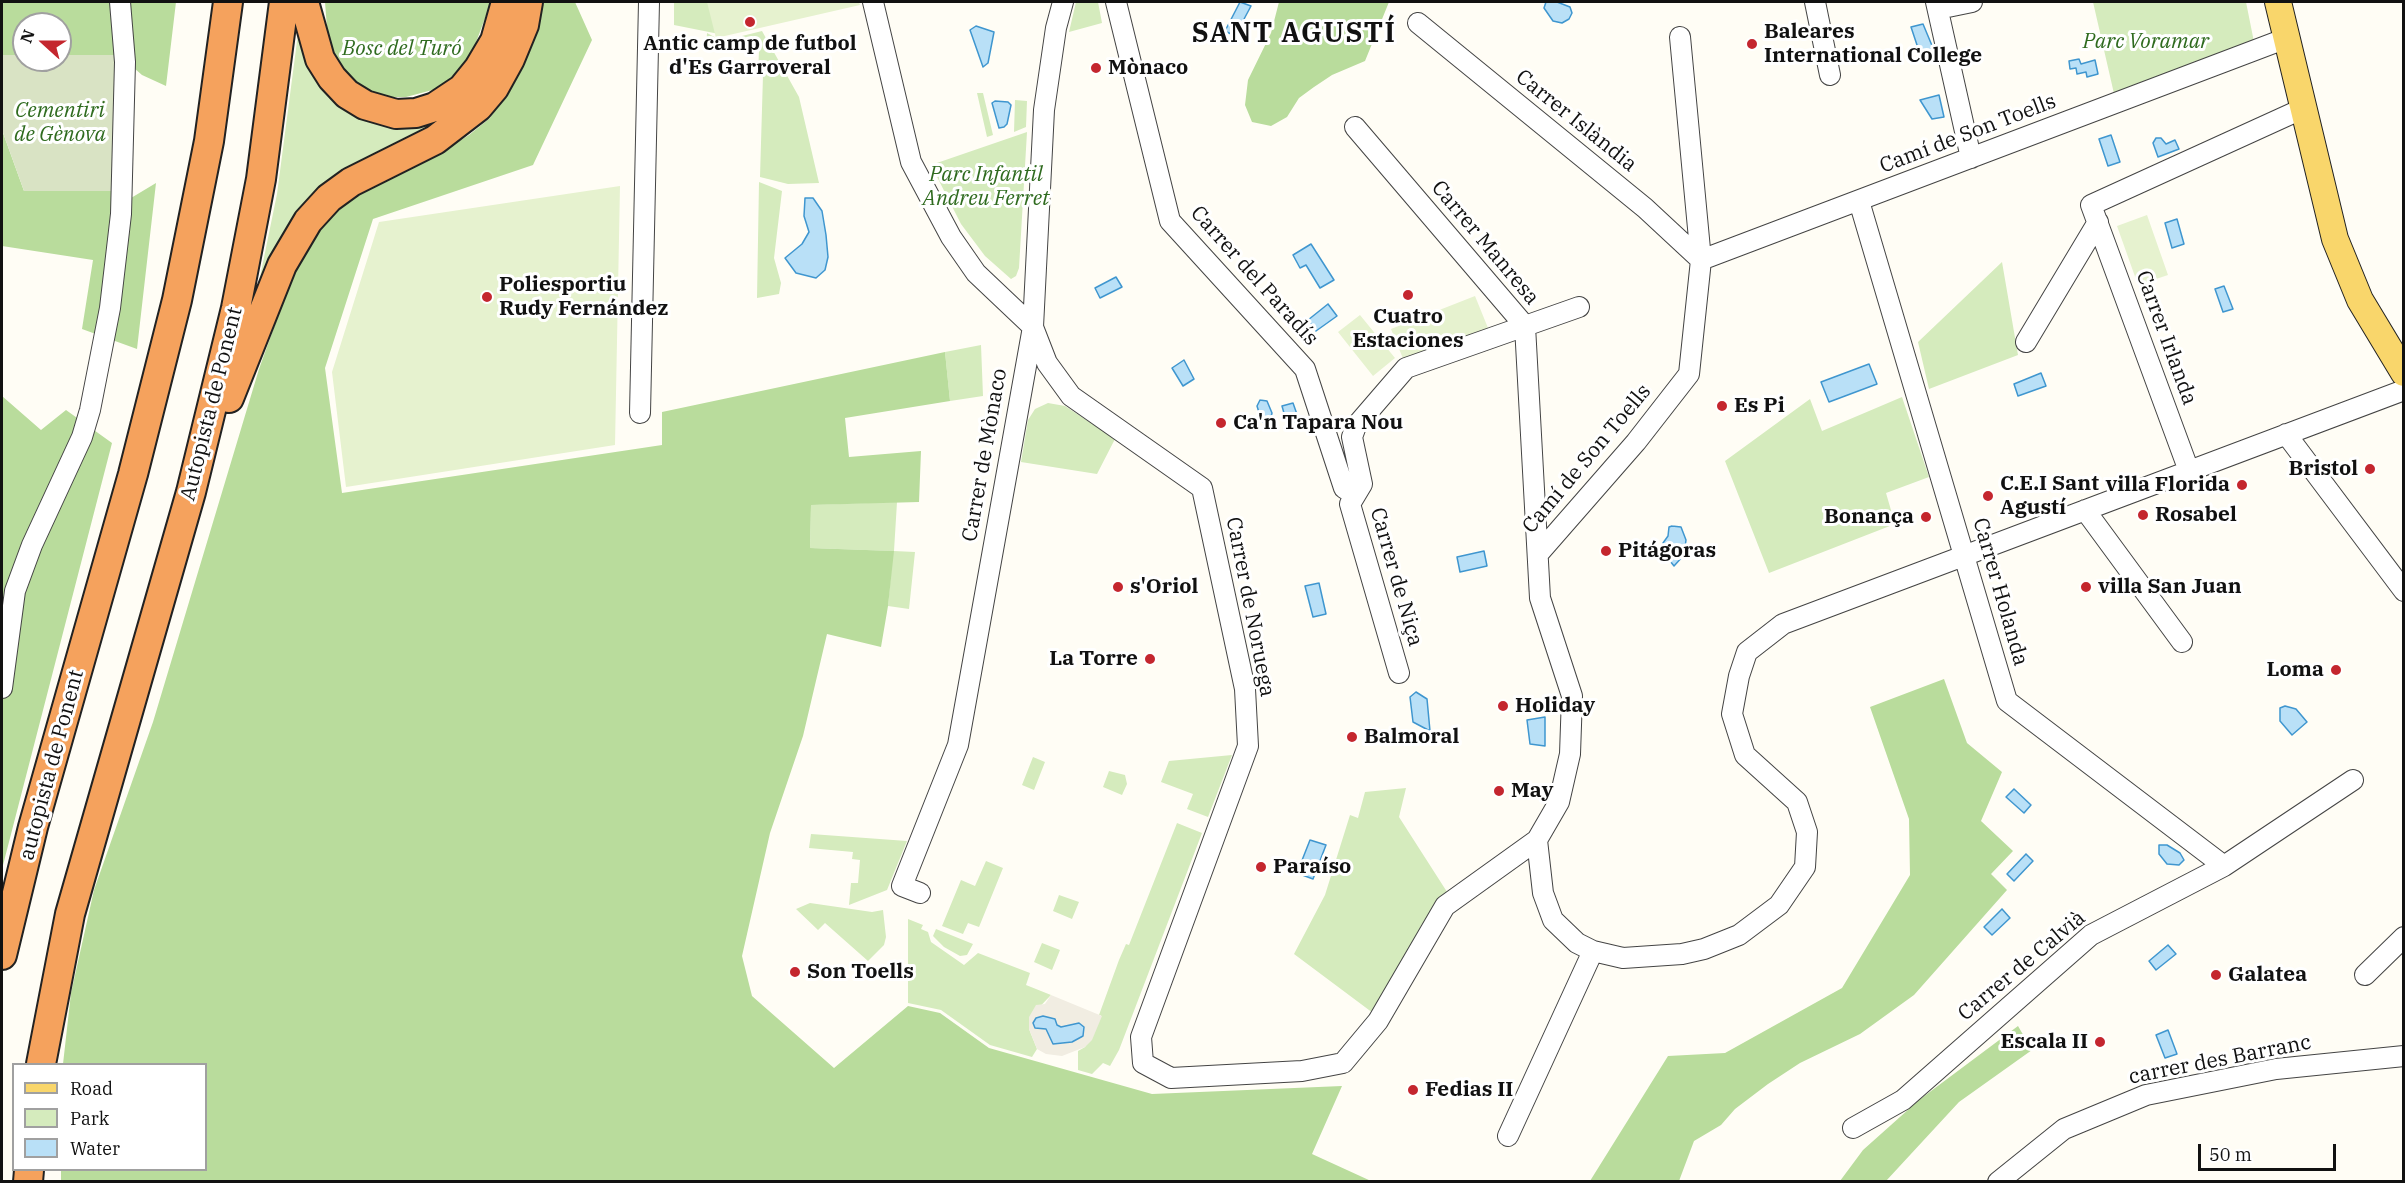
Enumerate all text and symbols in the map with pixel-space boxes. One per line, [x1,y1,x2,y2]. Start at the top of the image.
north arrow [12,12,72,72]
marker: Antic camp de futbol d'Es Garroveral [743,15,757,29]
district label: SANT AGUSTÍ [1192,18,1396,50]
place label: Baleares International College [1764,19,1982,69]
text: N [15,27,39,46]
park label: Parc Voramar [2083,29,2209,55]
place label: Antic camp de futbol d'Es Garroveral [643,31,857,81]
park label: Bosc del Turó [342,36,462,62]
marker: Baleares International College [1745,37,1759,51]
place label: Mònaco [1108,55,1188,81]
marker: Mònaco [1089,61,1103,75]
street label: Carrer Islàndia [1510,64,1642,178]
street label: Camí de Son Toells [1876,89,2060,179]
park label: Cementiri de Gènova [14,98,106,148]
park label: Parc Infantil Andreu Ferret [923,162,1049,212]
street label: Carrer Manresa [1426,176,1544,310]
street label: Carrer del Paradís [1185,201,1323,351]
street label: Carrer Irlanda [2130,267,2202,409]
place label: Poliesportiu Rudy Fernández [499,272,668,322]
marker: Cuatro Estaciones [1401,288,1415,302]
marker: Poliesportiu Rudy Fernández [480,290,494,304]
place label: Cuatro Estaciones [1352,304,1464,354]
street label: Autopista de Ponent [176,305,248,503]
street label: Carrer de Mònaco [957,366,1013,544]
street label: Camí de Son Toells [1517,379,1657,539]
place label: Es Pi [1734,393,1785,419]
marker: Es Pi [1715,399,1729,413]
place label: Ca'n Tapara Nou [1233,410,1403,436]
marker: Ca'n Tapara Nou [1214,416,1228,430]
place label: Bristol [2288,456,2358,482]
marker: Bristol [2363,462,2377,476]
place label: C.E.I Sant Agustí [2000,471,2099,521]
place label: villa Florida [2105,472,2230,498]
marker: villa Florida [2235,478,2249,492]
marker: C.E.I Sant Agustí [1981,489,1995,503]
place label: Rosabel [2155,502,2237,528]
place label: Bonança [1824,504,1914,530]
street label: Carrer de Niça [1364,505,1428,649]
marker: Rosabel [2136,508,2150,522]
marker: Bonança [1919,510,1933,524]
street label: Carrer de Noruega [1220,515,1280,699]
street label: Carrer Holanda [1967,515,2033,669]
place label: Pitágoras [1618,538,1716,564]
marker: Pitágoras [1599,544,1613,558]
place label: s'Oriol [1130,574,1198,600]
place label: villa San Juan [2098,574,2242,600]
marker: s'Oriol [1111,580,1125,594]
marker: villa San Juan [2079,580,2093,594]
place label: La Torre [1049,646,1138,672]
marker: La Torre [1143,652,1157,666]
place label: Loma [2266,657,2324,683]
marker: Loma [2329,663,2343,677]
street label: autopista de Ponent [14,667,90,863]
place label: Holiday [1515,693,1595,719]
marker: Holiday [1496,699,1510,713]
place label: Balmoral [1364,724,1459,750]
marker: Balmoral [1345,730,1359,744]
place label: May [1511,778,1554,804]
marker: May [1492,784,1506,798]
place label: Paraíso [1273,854,1351,880]
marker: Paraíso [1254,860,1268,874]
street label: Carrer de Calvià [1953,905,2091,1027]
place label: Son Toells [807,959,914,985]
place label: Galatea [2228,962,2307,988]
marker: Son Toells [788,965,802,979]
marker: Galatea [2209,968,2223,982]
place label: Escala II [2001,1029,2088,1055]
street label: carrer des Barranc [2127,1030,2313,1090]
marker: Escala II [2093,1035,2107,1049]
legend [12,1063,207,1171]
text: Road [70,1077,113,1100]
place label: Fedias II [1425,1077,1513,1103]
marker: Fedias II [1406,1083,1420,1097]
text: Park [70,1107,109,1130]
scale bar [2201,1132,2339,1170]
text: Water [70,1137,120,1160]
text: 50 m [2209,1143,2252,1166]

